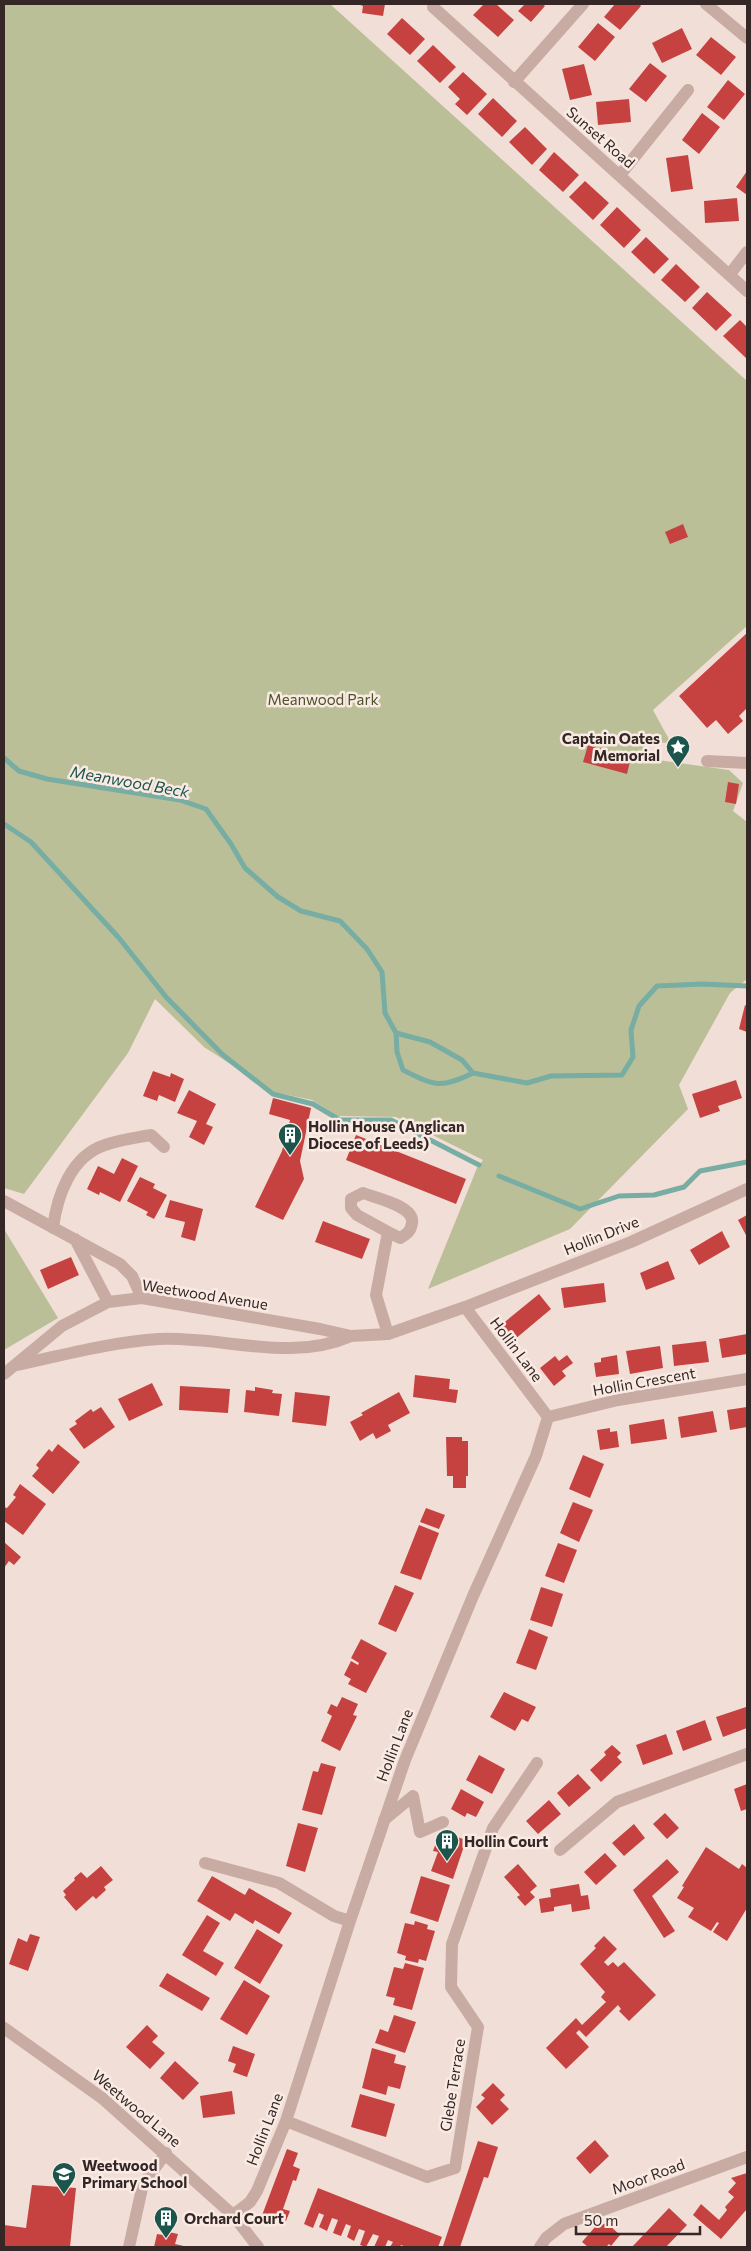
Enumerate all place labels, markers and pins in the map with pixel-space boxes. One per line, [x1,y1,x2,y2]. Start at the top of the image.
place label: Captain Oates Memorial [562,729,660,764]
place icon: Captain Oates Memorial [665,734,691,768]
place label: Hollin House (Anglican Diocese of Leeds) [308,1117,465,1152]
building icon: Hollin House (Anglican Diocese of Leeds) [277,1122,303,1156]
building icon: Hollin Court [434,1828,460,1862]
place label: Hollin Court [464,1832,548,1850]
place label: Weetwood Primary School [82,2156,187,2191]
school or university icon: Weetwood Primary School [51,2161,77,2195]
building icon: Orchard Court [153,2205,179,2239]
place label: Orchard Court [184,2209,284,2227]

